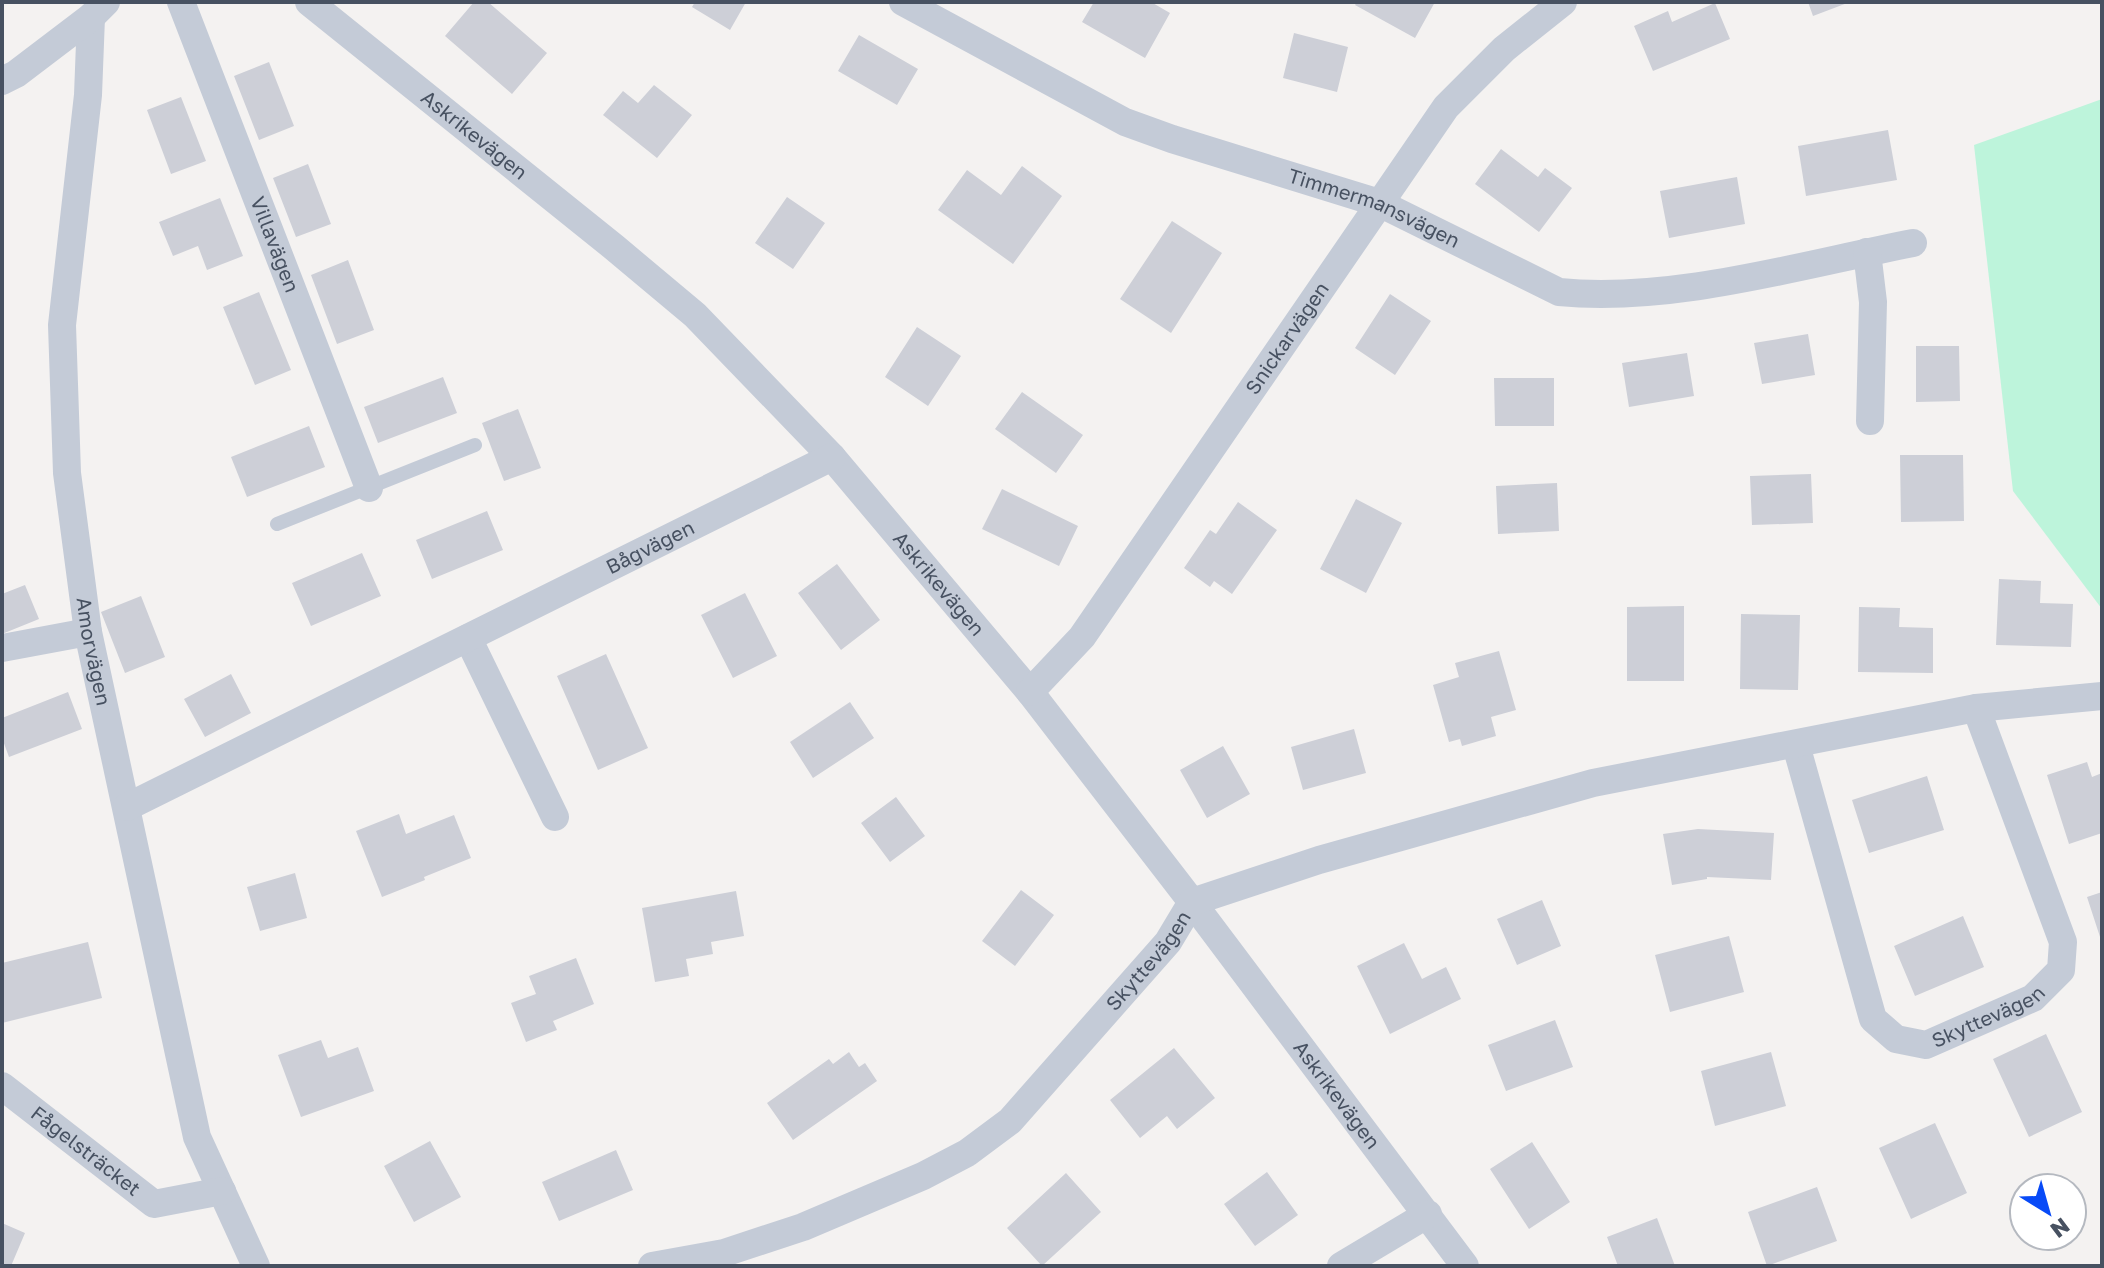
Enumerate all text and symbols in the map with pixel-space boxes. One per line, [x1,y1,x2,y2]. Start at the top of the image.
street label: Askrikevägen [417,84,533,184]
street label: Timmermansvägen [1286,163,1464,252]
street label: Villavägen [246,193,305,295]
street label: Snickarvägen [1239,277,1333,398]
street label: Bågvägen [602,514,698,578]
street label: Askrikevägen [889,526,990,640]
street label: Amorvägen [73,596,117,708]
street label: Skyttevägen [1100,906,1195,1015]
street label: Skyttevägen [1928,980,2049,1052]
street label: Askrikevägen [1289,1036,1386,1153]
street label: Fågelsträcket [27,1100,146,1200]
north arrow [2008,1172,2088,1252]
text: N [2046,1213,2075,1244]

